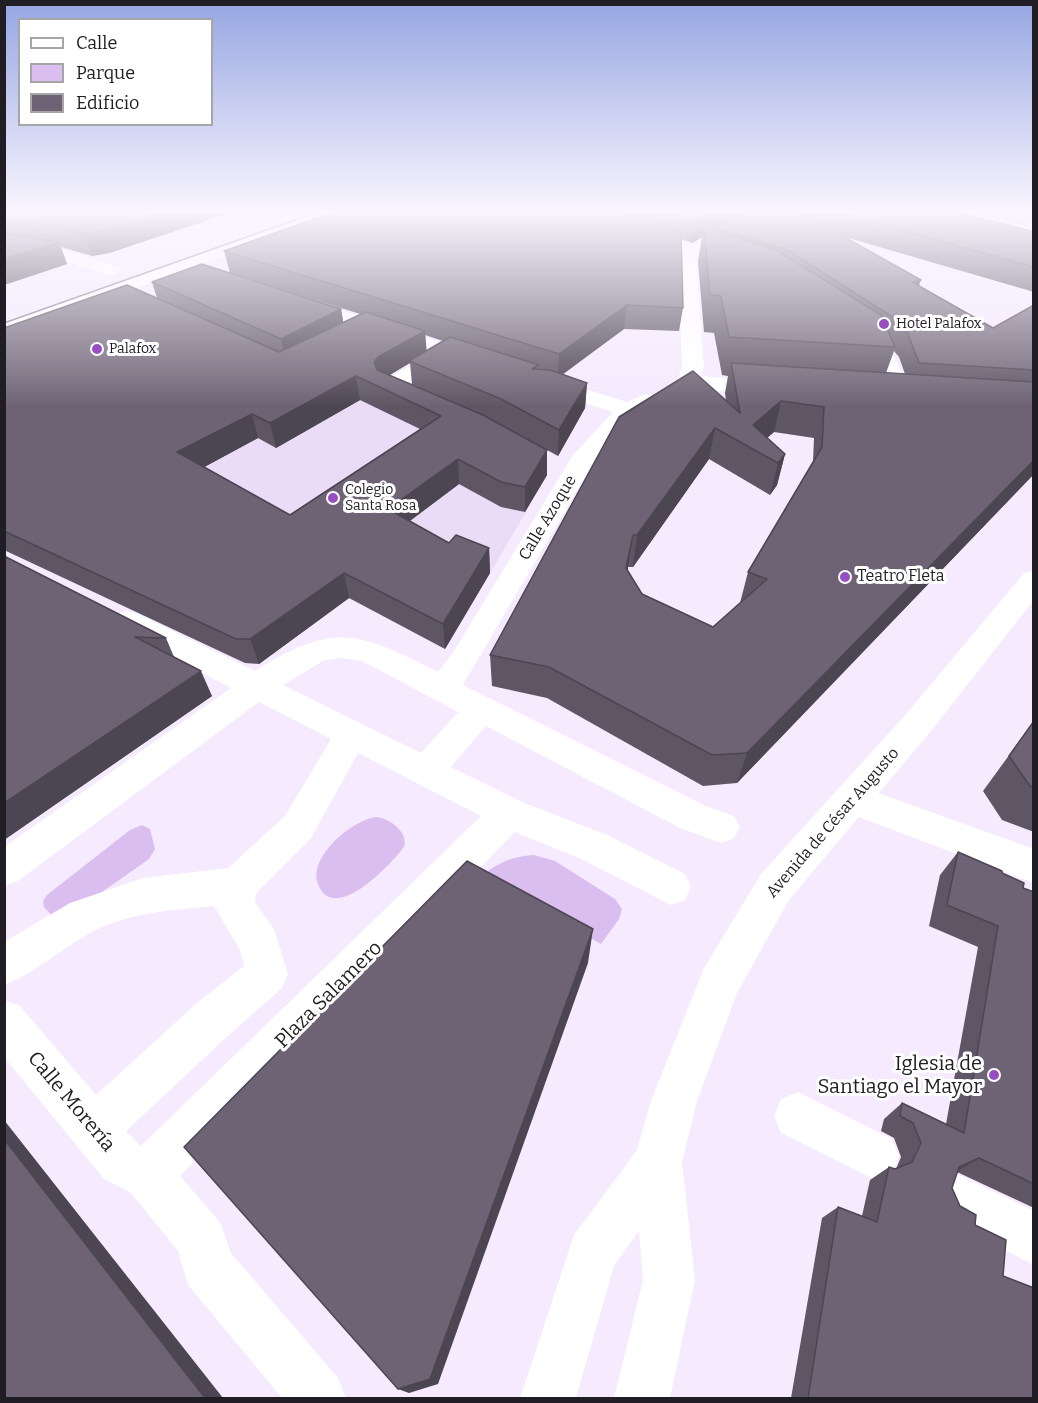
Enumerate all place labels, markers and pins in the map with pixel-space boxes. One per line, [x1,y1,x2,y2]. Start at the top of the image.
place label: Hotel Palafox [896,316,982,332]
marker: Hotel Palafox [877,317,891,331]
place label: Palafox [109,341,156,357]
marker: Palafox [90,342,104,356]
place label: Colegio Santa Rosa [345,482,416,514]
marker: Colegio Santa Rosa [326,491,340,505]
place label: Teatro Fleta [857,567,944,587]
marker: Teatro Fleta [838,570,852,584]
place label: Iglesia de Santiago el Mayor [818,1052,982,1099]
marker: Iglesia de Santiago el Mayor [987,1068,1001,1082]

